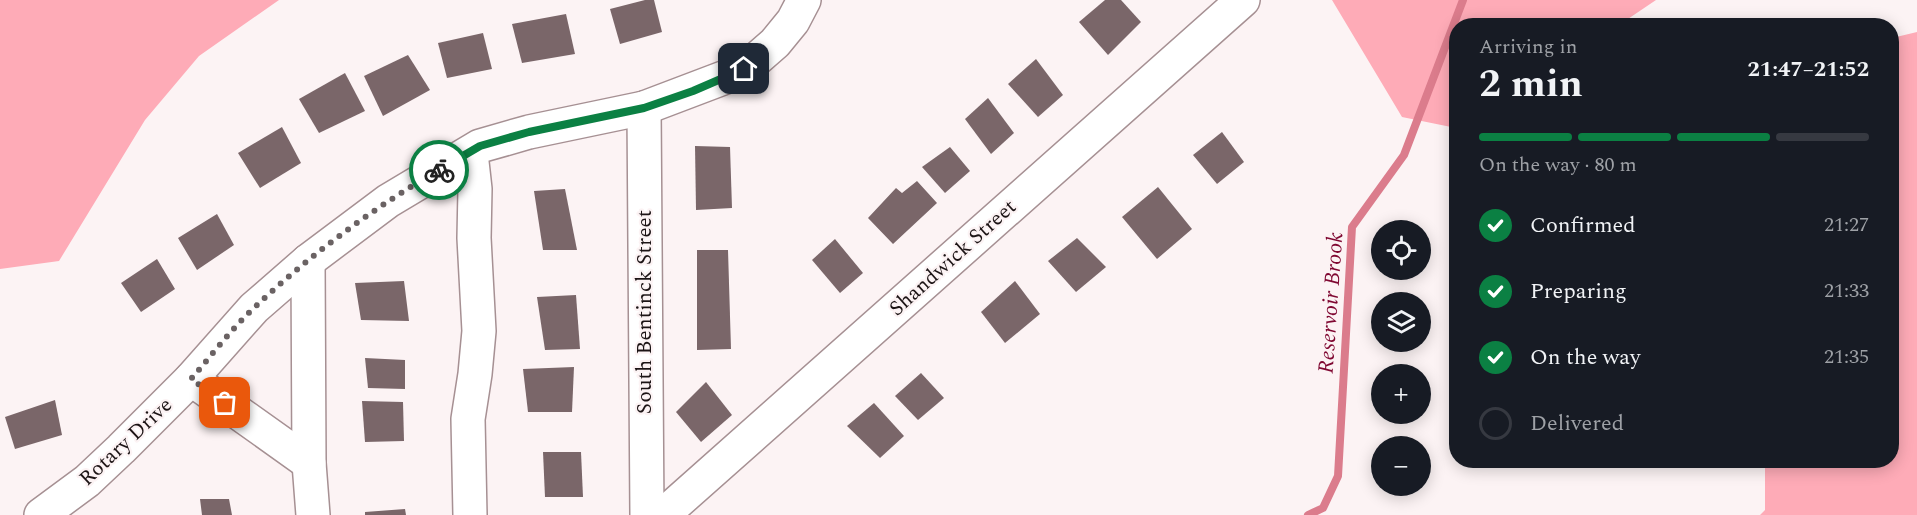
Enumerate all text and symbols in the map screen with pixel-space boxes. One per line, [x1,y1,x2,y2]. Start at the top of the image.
text: Arriving in [1479,32,1577,62]
pin [718,43,769,94]
icon: home [727,52,760,85]
text: 21:47–21:52 [1747,53,1869,86]
text: 2 min [1479,55,1583,114]
courier [409,140,469,200]
text: On the way · 80 m [1479,150,1637,180]
icon: bike [423,154,456,187]
street label: Shandwick Street [882,192,1024,324]
icon: check [1479,209,1512,242]
text: Confirmed [1530,209,1636,242]
street label: South Bentinck Street [629,210,661,414]
text: 21:27 [1824,210,1869,240]
map controls [1371,220,1431,496]
button: locate [1371,220,1431,280]
water label: Reservoir Brook [1310,231,1352,375]
icon: check [1479,275,1512,308]
text: Preparing [1530,275,1627,308]
text: 21:33 [1824,276,1869,306]
button: layers [1371,292,1431,352]
icon: check [1479,341,1512,374]
text: On the way [1530,341,1641,374]
text: 21:35 [1824,342,1869,372]
button: + [1371,364,1431,424]
pin [199,377,250,428]
icon: bag [208,386,241,419]
street label: Rotary Drive [72,390,180,494]
text: Delivered [1530,407,1624,440]
button: − [1371,436,1431,496]

